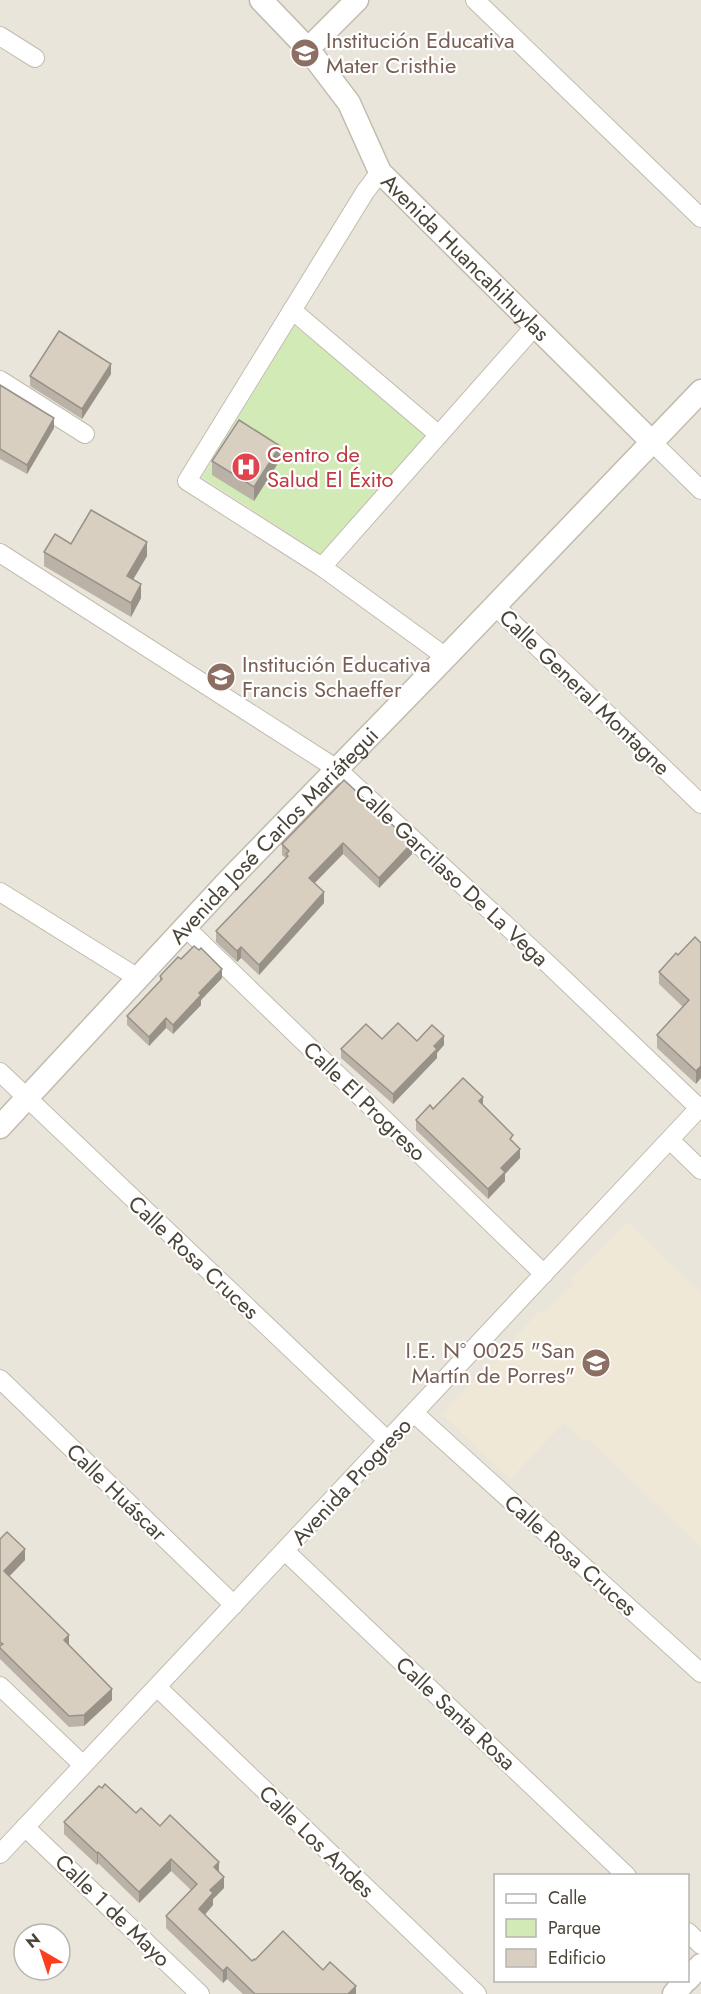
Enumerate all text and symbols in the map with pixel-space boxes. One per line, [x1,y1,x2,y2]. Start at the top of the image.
place label: Institución Educativa Mater Cristhie [326,24,515,81]
school or university icon: Institución Educativa Mater Cristhie [289,37,321,69]
street label: Avenida Huancahihuylas [374,166,557,348]
place label: Centro de Salud El Éxito [267,438,394,495]
hospital icon: Centro de Salud El Éxito [230,451,262,483]
street label: Calle General Montagne [492,602,678,782]
place label: Institución Educativa Francis Schaeffer [242,648,431,705]
school or university icon: Institución Educativa Francis Schaeffer [205,661,237,693]
street label: Avenida José Carlos Mariátegui [162,720,386,951]
street label: Calle Garcilaso De La Vega [348,776,556,974]
street label: Calle El Progreso [296,1034,434,1168]
street label: Calle Rosa Cruces [121,1188,267,1326]
place label: I.E. N° 0025 "San Martín de Porres" [406,1334,575,1391]
school or university icon: I.E. N° 0025 "San Martín de Porres" [580,1347,612,1379]
street label: Avenida Progreso [283,1410,419,1552]
street label: Calle Huáscar [59,1436,175,1549]
street label: Calle Rosa Cruces [498,1487,645,1624]
street label: Calle Santa Rosa [389,1649,523,1777]
street label: Calle Los Andes [252,1777,382,1905]
street label: Calle 1 de Mayo [48,1846,178,1974]
legend [494,1874,689,1982]
text: Calle [548,1885,587,1911]
text: Parque [548,1915,601,1941]
north arrow [12,1922,72,1982]
text: N [21,1928,45,1954]
text: Edificio [548,1945,606,1971]

